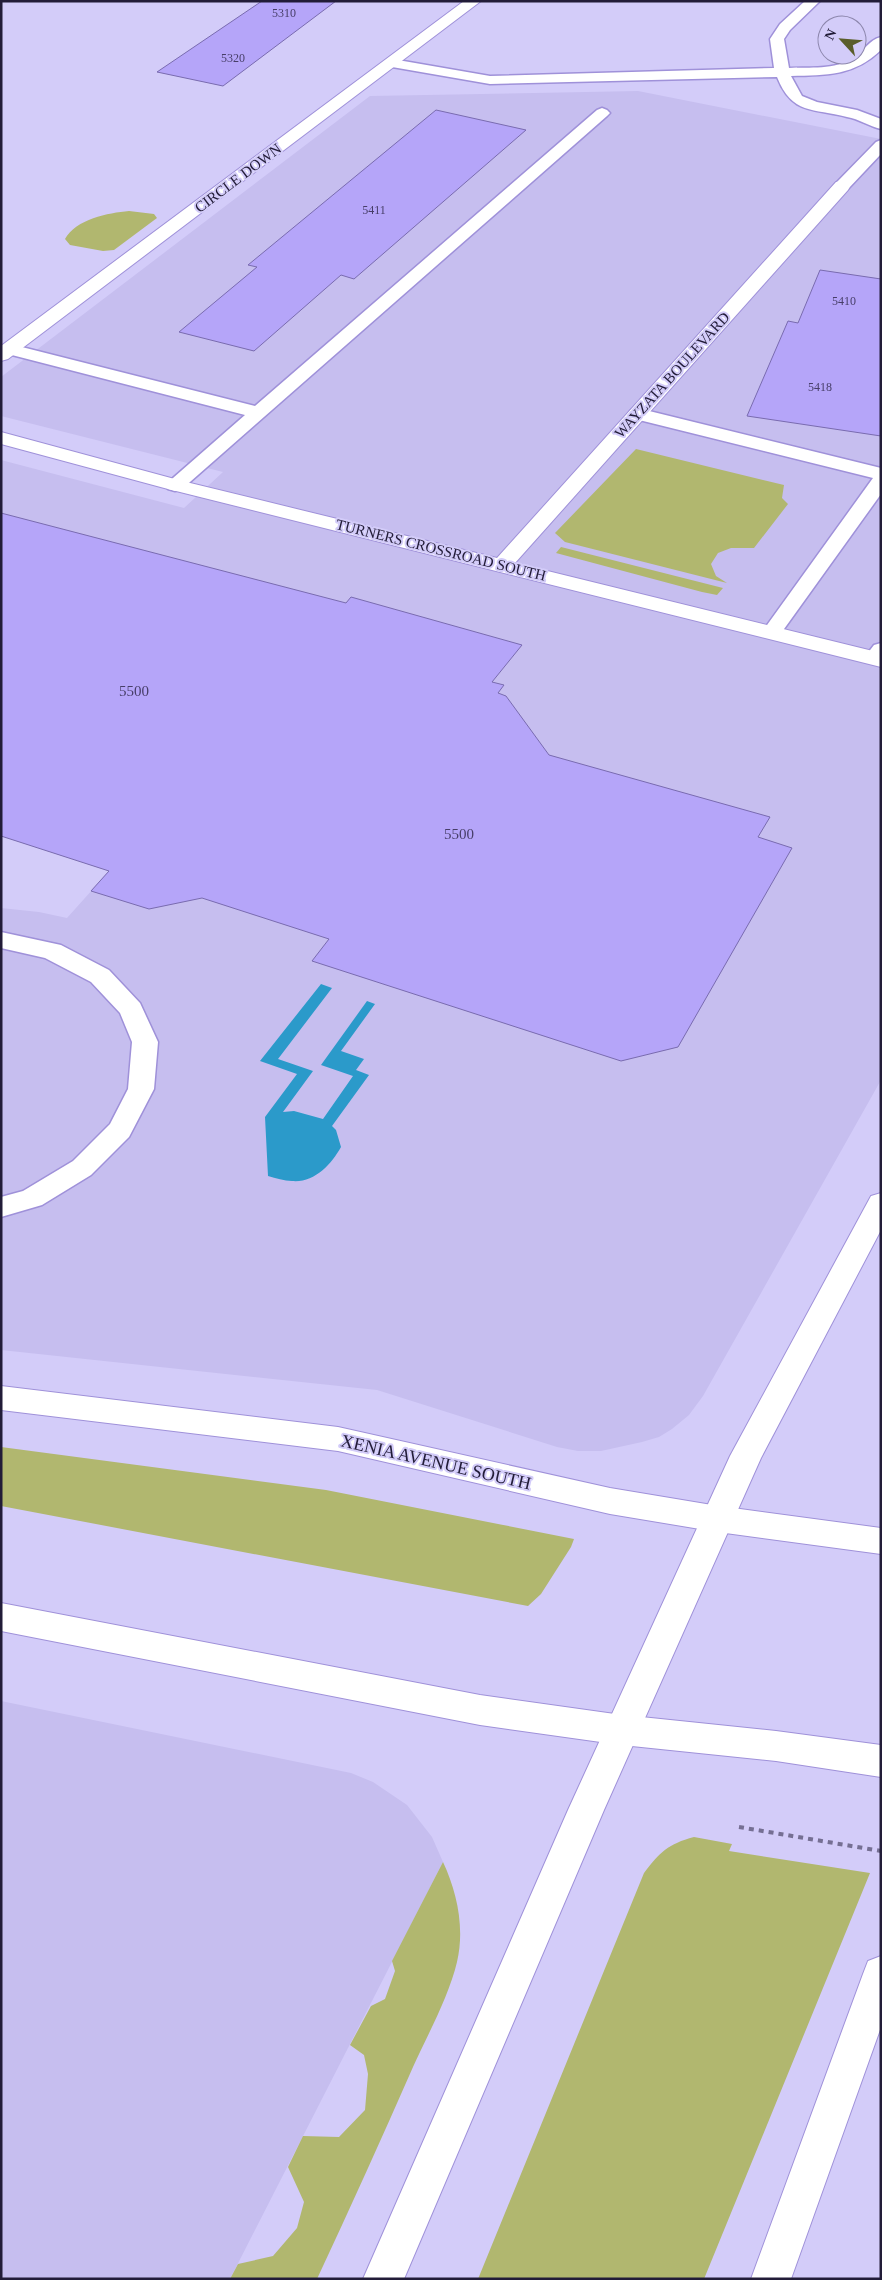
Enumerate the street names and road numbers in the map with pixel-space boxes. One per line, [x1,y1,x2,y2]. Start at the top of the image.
street label: CIRCLE DOWN [192,140,284,216]
street label: WAYZATA BOULEVARD [611,309,733,441]
street label: TURNERS CROSSROAD SOUTH [334,516,548,584]
street label: XENIA AVENUE SOUTH [339,1430,533,1494]

